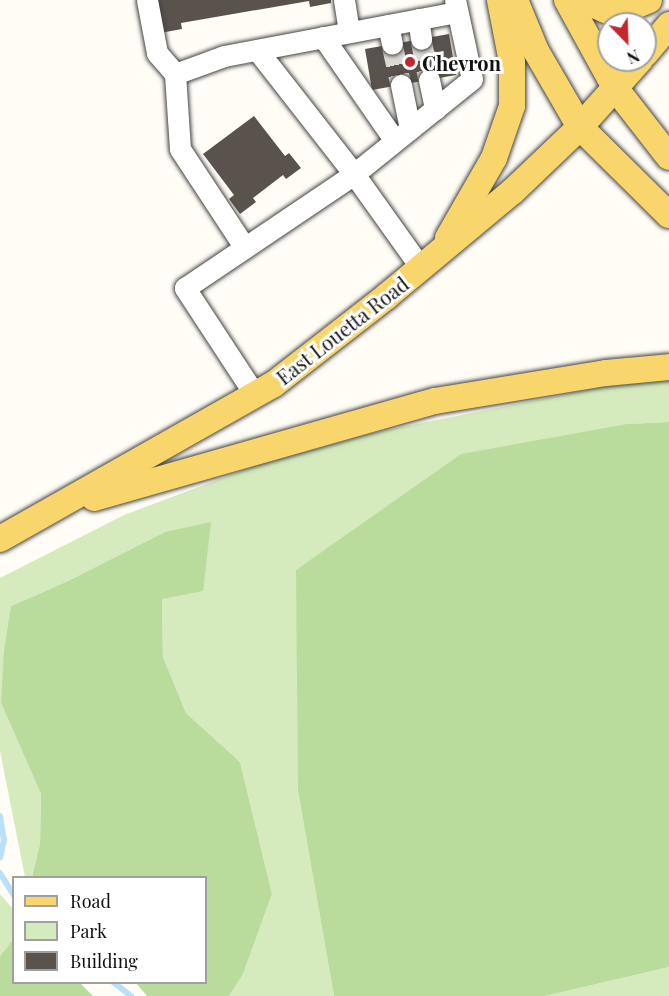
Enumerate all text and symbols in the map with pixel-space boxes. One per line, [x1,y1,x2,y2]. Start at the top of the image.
north arrow [597,12,657,72]
text: N [624,45,643,69]
place label: Chevron [422,50,501,74]
marker: Chevron [403,55,417,69]
street label: East Louetta Road [271,271,413,389]
legend [12,876,207,984]
text: Road [70,889,111,913]
text: Park [70,919,107,943]
text: Building [70,949,138,973]

